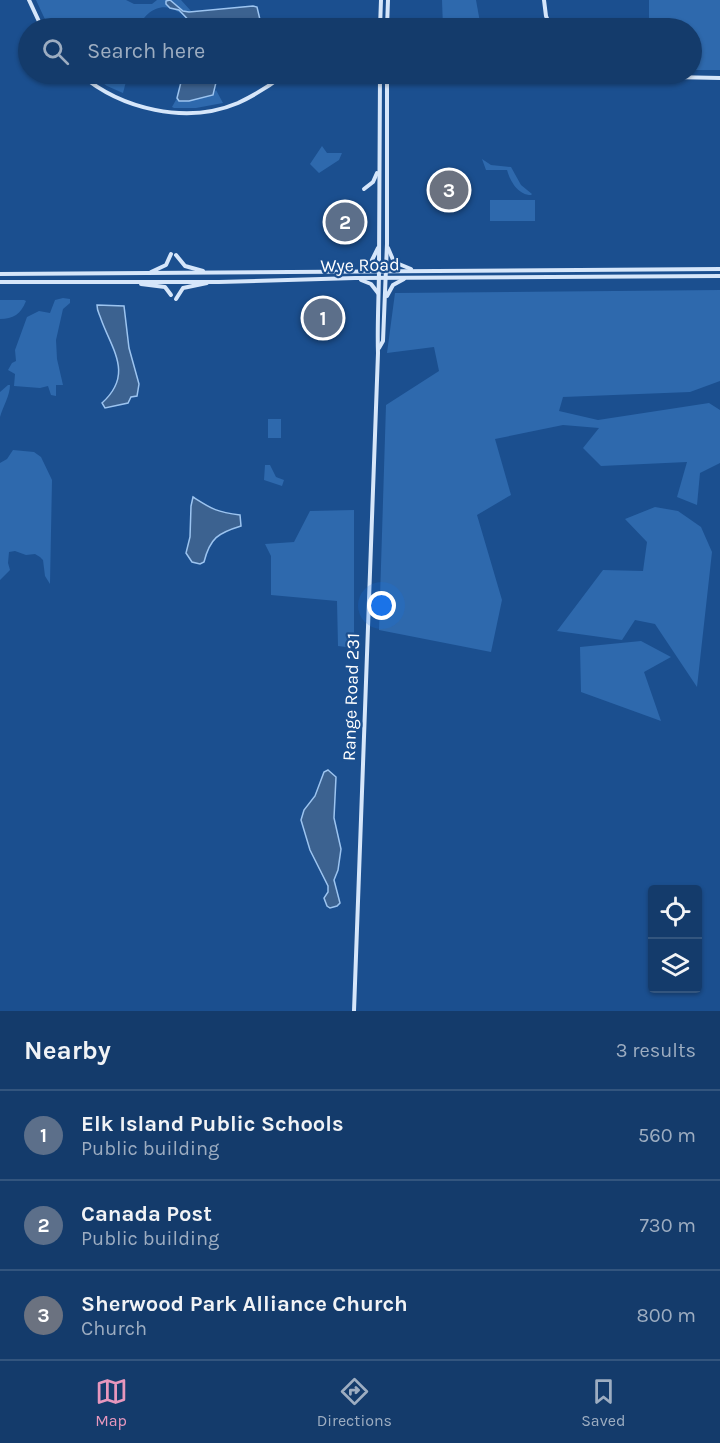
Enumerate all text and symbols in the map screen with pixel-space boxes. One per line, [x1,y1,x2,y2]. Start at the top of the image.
search box [18,18,702,84]
icon: search [39,35,72,68]
text: Search here [87,38,205,64]
pin: 3 [430,168,468,213]
pin: 2 [326,200,364,244]
street label: Wye Road [320,253,400,277]
pin: 1 [304,296,342,340]
your location [367,591,396,620]
street label: Range Road 231 [338,633,364,761]
map controls [648,885,702,993]
button: locate [648,885,702,939]
button: layers [648,939,702,993]
text: Nearby [24,1035,111,1066]
text: 3 results [616,1039,696,1062]
text: Elk Island Public Schools [81,1111,344,1137]
text: 1 [40,1124,47,1147]
text: 560 m [638,1124,696,1147]
text: Public building [81,1137,219,1160]
text: Canada Post [81,1201,212,1227]
text: 2 [37,1214,50,1237]
text: 730 m [639,1214,696,1237]
text: Public building [81,1227,219,1250]
text: Sherwood Park Alliance Church [81,1291,408,1317]
text: 3 [37,1304,50,1327]
text: 800 m [637,1304,696,1327]
text: Church [81,1317,147,1340]
tab: Map [95,1375,128,1430]
tab: Directions [317,1375,392,1430]
tab: Saved [581,1375,625,1430]

